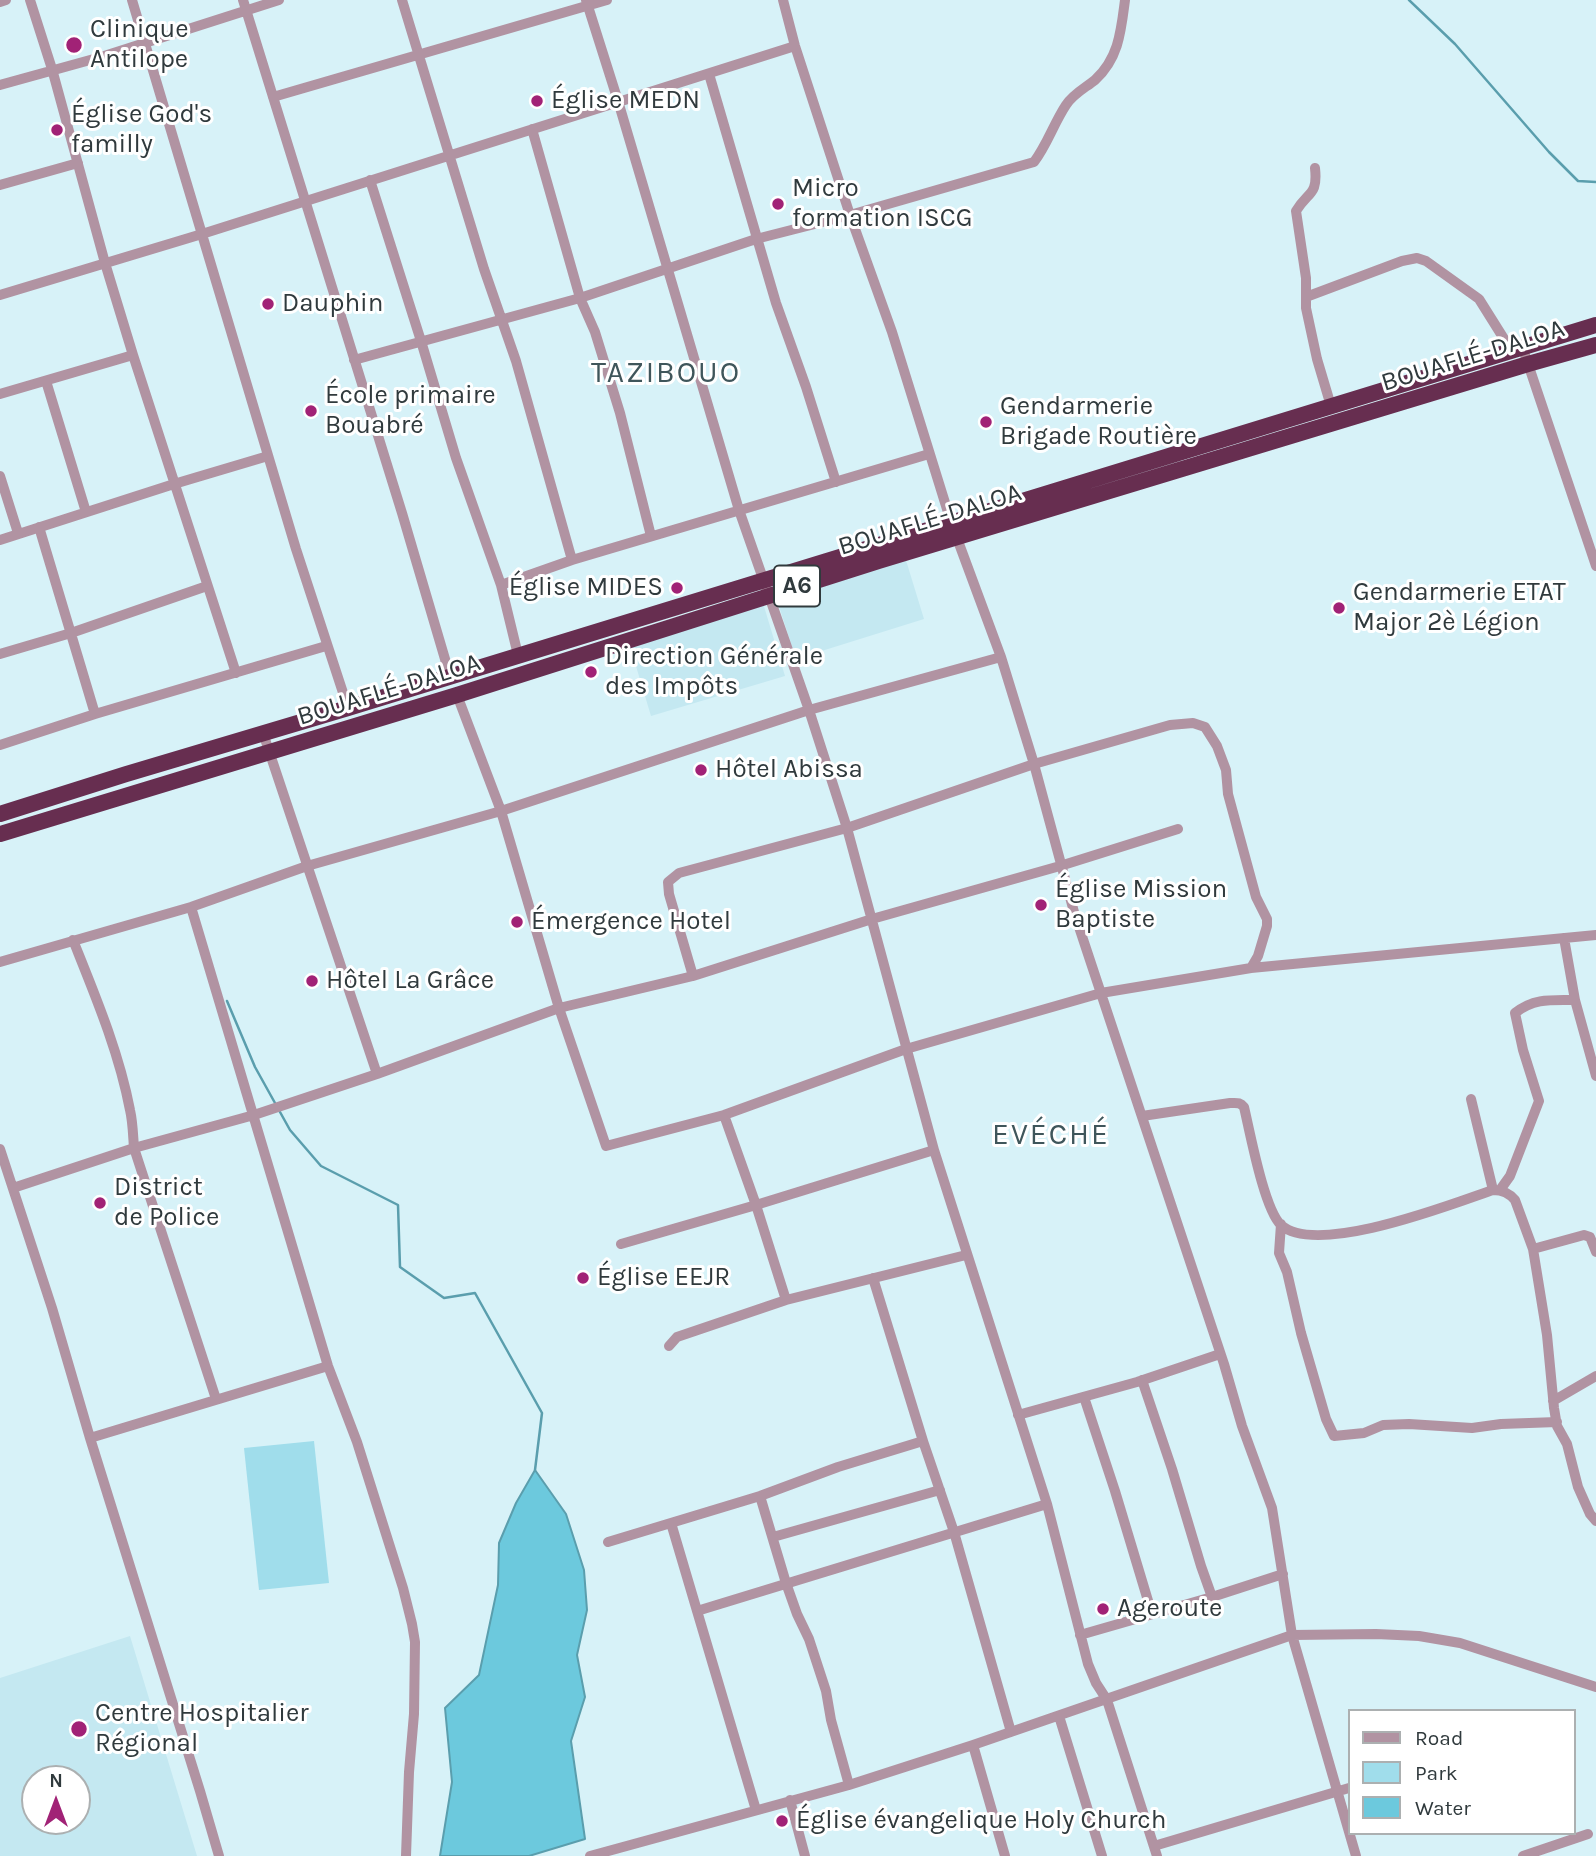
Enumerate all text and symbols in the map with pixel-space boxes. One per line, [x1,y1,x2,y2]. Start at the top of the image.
place label: Clinique Antilope [90,14,189,76]
marker: Clinique Antilope [64,35,84,55]
place label: Église MEDN [551,85,700,117]
marker: Église MEDN [529,93,545,109]
place label: Église God's familly [71,99,212,160]
marker: Église God's familly [49,122,65,138]
place label: Micro formation ISCG [792,173,972,234]
marker: Micro formation ISCG [770,196,786,212]
place label: Dauphin [282,288,384,320]
marker: Dauphin [260,296,276,312]
street label: BOUAFLÉ-DALOA [1377,313,1569,399]
district label: TAZIBOUO [592,355,740,391]
place label: École primaire Bouabré [325,380,496,442]
place label: Gendarmerie Brigade Routière [1000,391,1197,452]
marker: École primaire Bouabré [303,403,319,419]
marker: Gendarmerie Brigade Routière [978,414,994,430]
street label: BOUAFLÉ-DALOA [834,477,1026,563]
road number: A6 [774,566,820,606]
place label: Église MIDES [509,572,663,604]
place label: Gendarmerie ETAT Major 2è Légion [1353,577,1566,638]
marker: Église MIDES [669,580,685,596]
marker: Gendarmerie ETAT Major 2è Légion [1331,600,1347,616]
place label: Direction Générale des Impôts [605,641,823,702]
street label: BOUAFLÉ-DALOA [293,647,485,733]
marker: Direction Générale des Impôts [583,664,599,680]
place label: Hôtel Abissa [715,754,863,786]
marker: Hôtel Abissa [693,762,709,778]
place label: Église Mission Baptiste [1055,874,1227,936]
marker: Église Mission Baptiste [1033,897,1049,913]
place label: Émergence Hotel [531,906,731,938]
marker: Émergence Hotel [509,914,525,930]
place label: Hôtel La Grâce [326,965,494,997]
marker: Hôtel La Grâce [304,973,320,989]
district label: EVÉCHÉ [993,1117,1109,1153]
place label: District de Police [114,1172,219,1234]
marker: District de Police [92,1195,108,1211]
place label: Église EEJR [597,1262,730,1294]
marker: Église EEJR [575,1270,591,1286]
place label: Ageroute [1117,1593,1222,1625]
marker: Ageroute [1095,1601,1111,1617]
place label: Centre Hospitalier Régional [95,1698,309,1760]
legend [1348,1709,1575,1835]
marker: Centre Hospitalier Régional [69,1719,89,1739]
text: Road [1415,1726,1463,1750]
text: Park [1415,1761,1458,1785]
north arrow [21,1765,91,1835]
text: N [49,1770,63,1792]
text: Water [1415,1796,1471,1820]
place label: Église évangelique Holy Church [796,1805,1166,1837]
marker: Église évangelique Holy Church [774,1813,790,1829]

